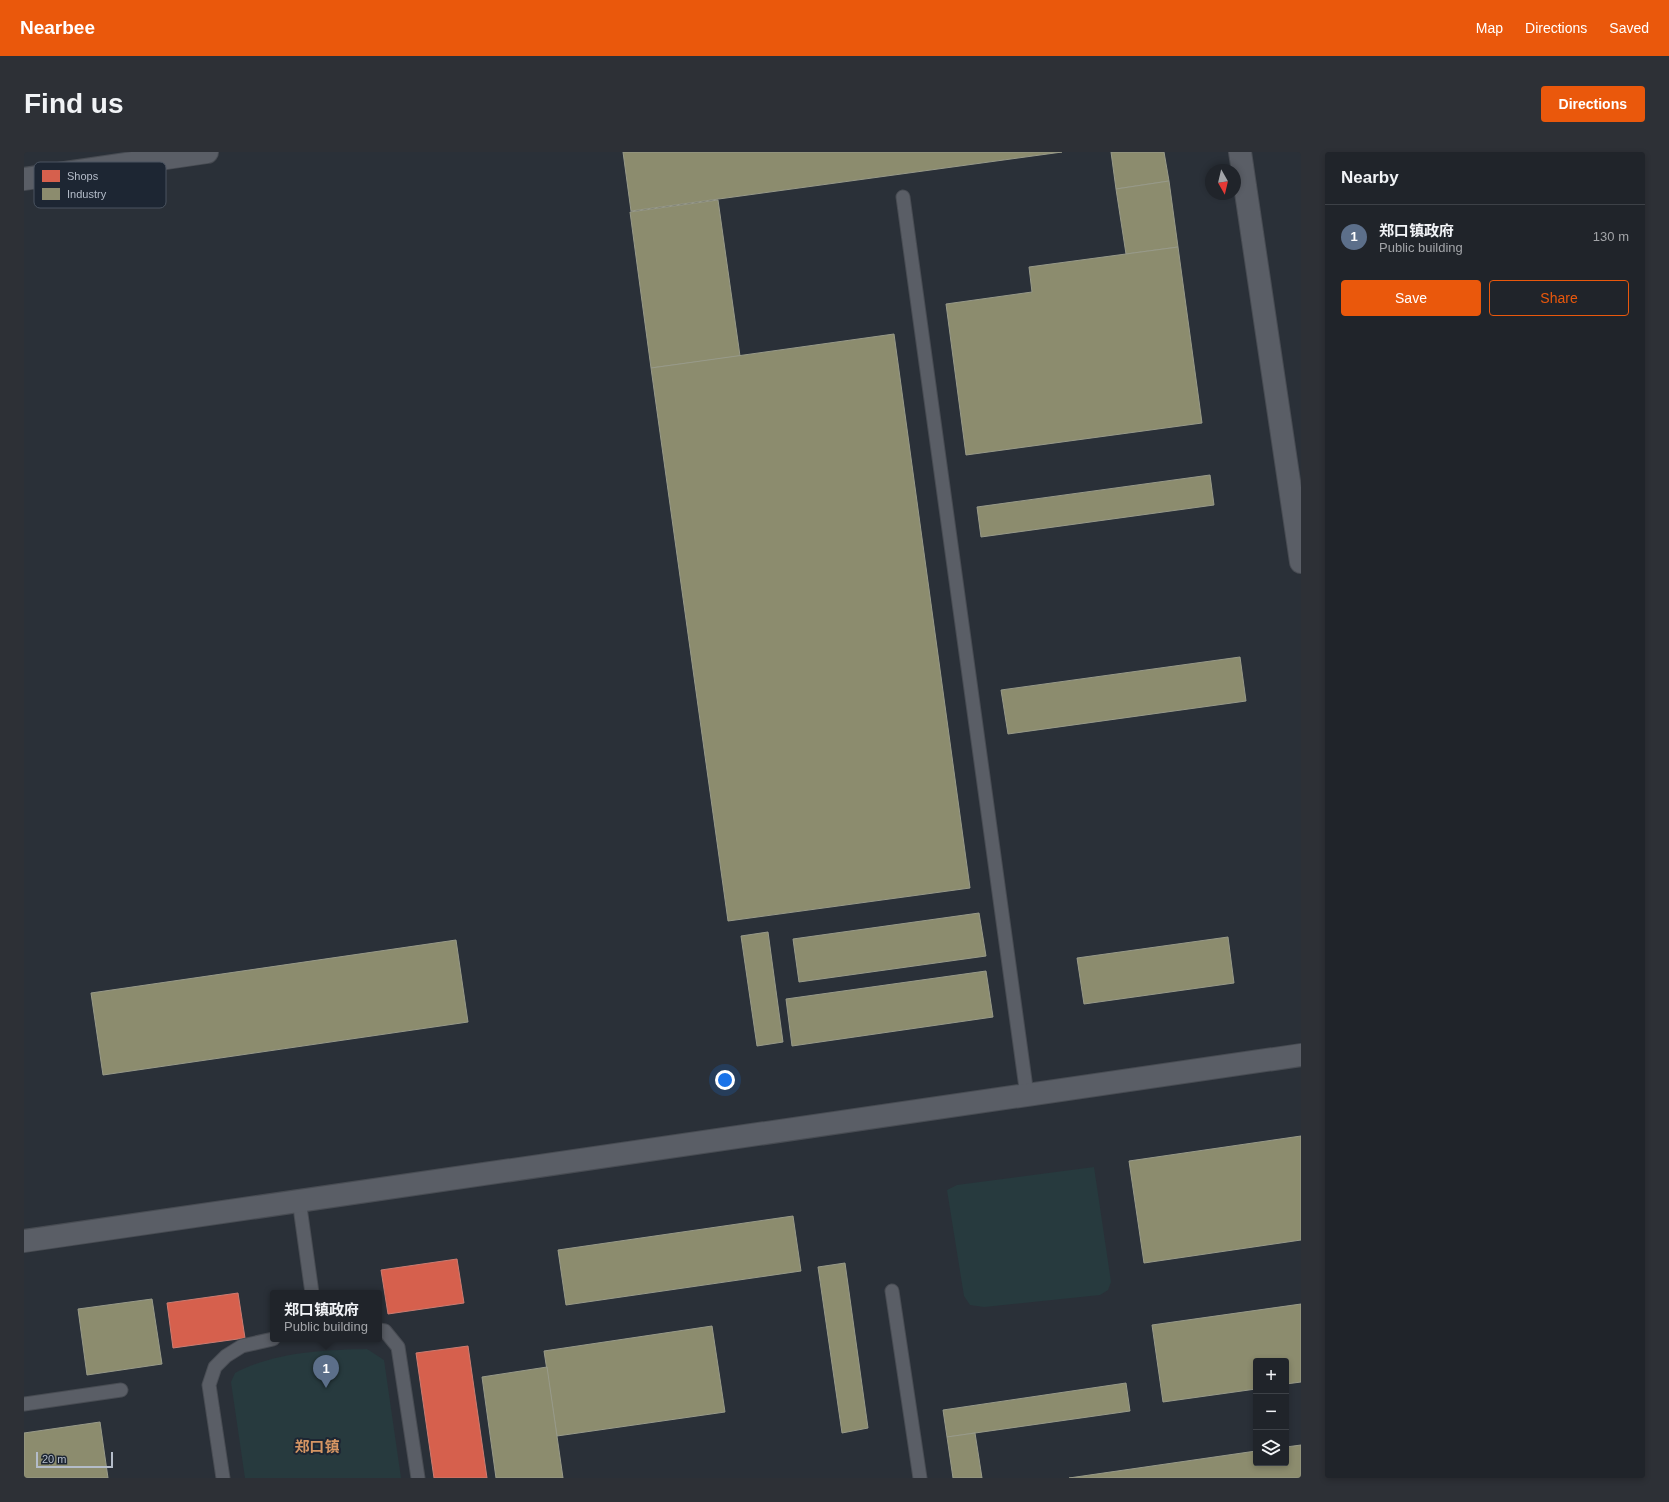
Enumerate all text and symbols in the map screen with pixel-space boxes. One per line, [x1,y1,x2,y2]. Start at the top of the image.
text: Nearbee [20,17,95,38]
text: Map [1476,20,1503,36]
text: Directions [1525,20,1587,36]
text: Saved [1609,20,1649,36]
button: Directions [1541,86,1645,122]
text: Find us [24,88,124,119]
legend [34,162,166,208]
north arrow [1205,164,1241,200]
text: Nearby [1341,168,1399,187]
text: Shops [67,170,99,182]
text: Industry [67,188,107,200]
text: 郑口镇政府 [1379,222,1454,239]
text: 1 [1350,229,1358,244]
text: 130 m [1593,229,1629,244]
text: Public building [1379,240,1463,255]
button: Save [1341,280,1481,316]
button: Share [1489,280,1629,316]
your location [715,1070,735,1090]
popup [270,1290,382,1342]
text: 郑口镇政府 [284,1301,359,1318]
text: Public building [284,1319,368,1334]
pin: 1 [313,1355,339,1388]
map controls [1253,1358,1289,1466]
button: + [1253,1358,1289,1394]
button: − [1253,1394,1289,1430]
button: layers [1253,1430,1289,1466]
district label: 郑口镇 [294,1438,340,1455]
scale bar [36,1450,113,1469]
text: 20 m [42,1453,66,1465]

